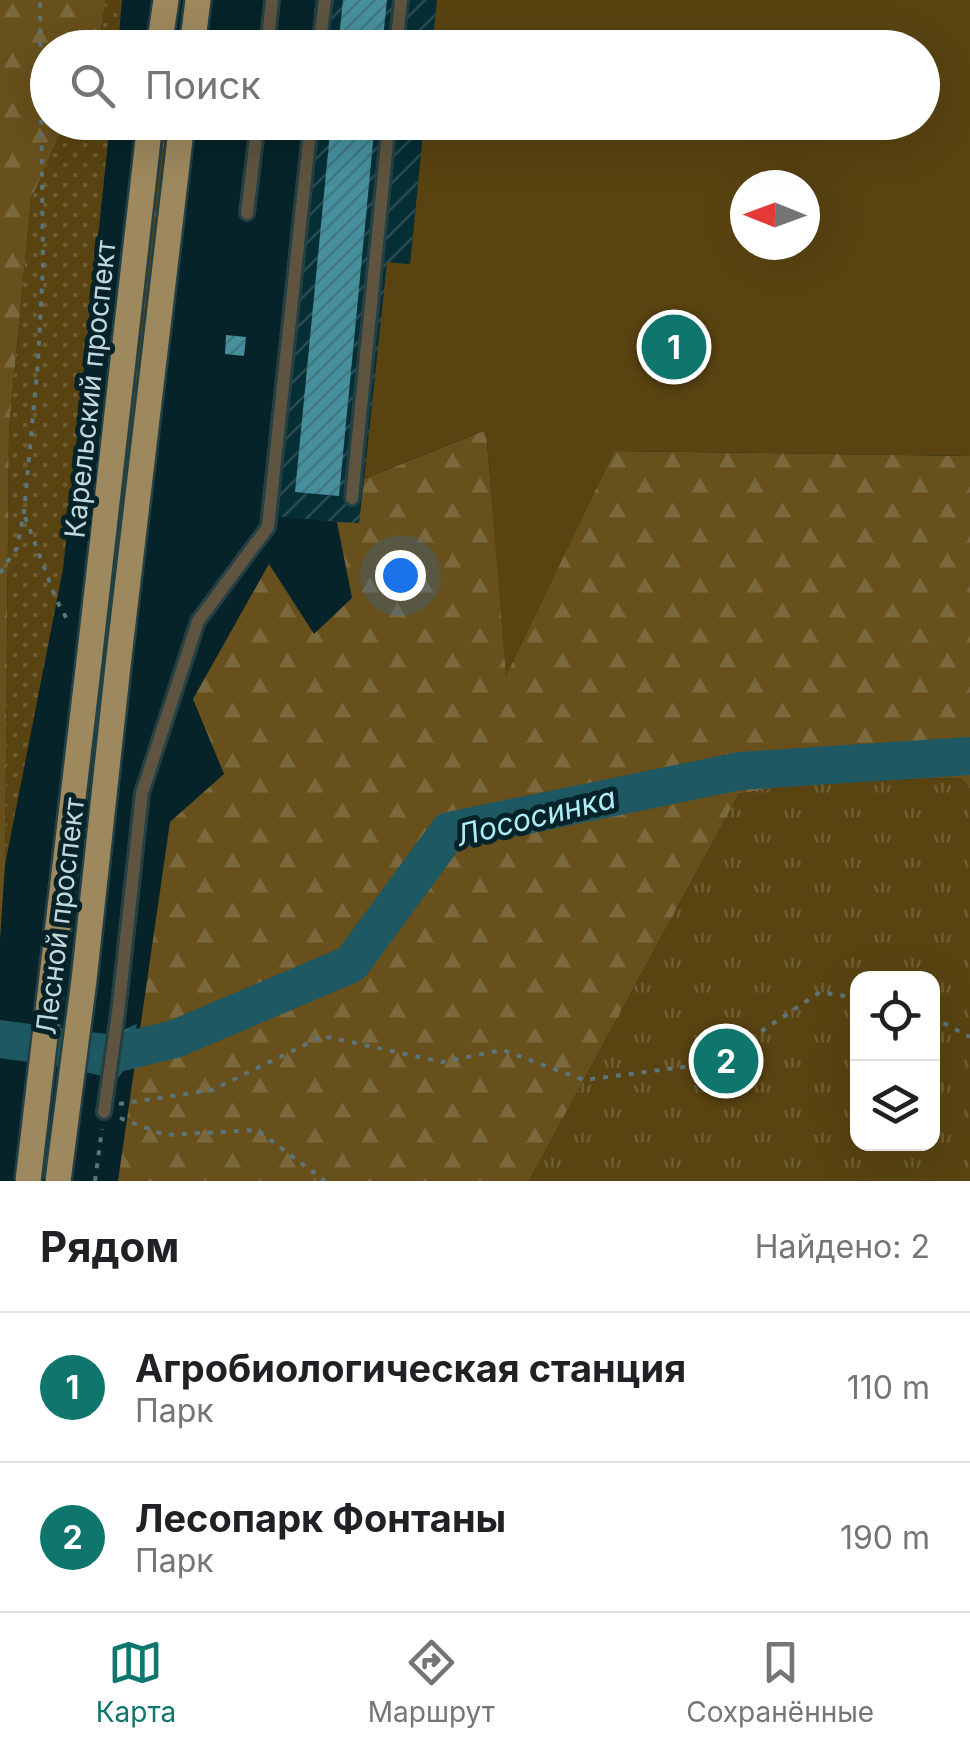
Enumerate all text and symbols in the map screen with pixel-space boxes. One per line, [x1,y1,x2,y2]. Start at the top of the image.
search box [30,30,940,140]
icon: search [65,58,120,113]
text: Поиск [145,62,261,108]
north arrow [730,170,820,260]
street label: Карельский проспект [57,238,123,540]
pin: 1 [642,310,706,384]
your location [375,550,426,601]
water label: Лососинка [452,779,619,853]
street label: Лесной проспект [29,796,91,1036]
map controls [850,971,940,1151]
button: locate [850,971,940,1061]
pin: 2 [694,1024,758,1098]
button: layers [850,1061,940,1151]
text: Рядом [40,1221,179,1272]
text: Найдено: 2 [755,1227,930,1266]
text: Агробиологическая станция [135,1345,686,1391]
text: 1 [66,1368,79,1407]
text: 110 m [847,1368,930,1407]
text: Парк [135,1391,214,1430]
text: Лесопарк Фонтаны [135,1495,506,1541]
text: 2 [62,1518,83,1557]
text: 190 m [840,1518,930,1557]
text: Парк [135,1541,214,1580]
tab: Карта [96,1635,176,1729]
tab: Маршрут [368,1635,495,1729]
tab: Сохранённые [686,1635,874,1729]

